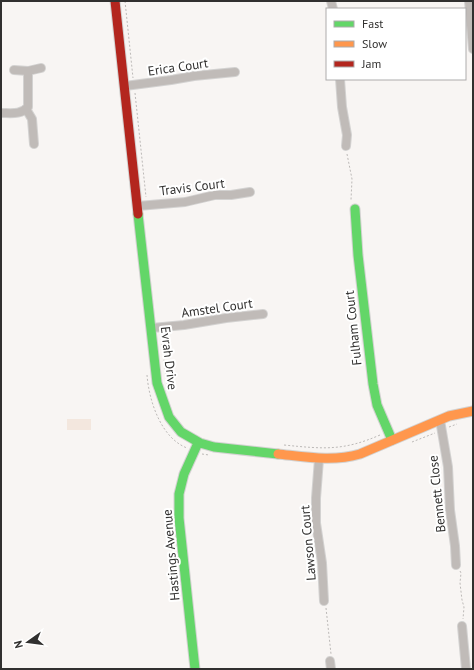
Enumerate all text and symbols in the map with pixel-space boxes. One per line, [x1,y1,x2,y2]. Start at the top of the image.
legend [326,8,466,80]
text: Fast [362,16,383,31]
text: Slow [362,36,387,51]
street label: Erica Court [147,54,210,80]
text: Jam [361,56,381,71]
street label: Travis Court [158,174,226,199]
street label: Fulham Court [341,289,365,366]
street label: Amstel Court [180,294,254,321]
street label: Evrah Drive [157,325,181,391]
street label: Bennett Close [424,455,450,533]
street label: Lawson Court [296,504,320,581]
street label: Hastings Avenue [159,509,183,601]
north arrow [8,622,48,662]
text: N [11,639,26,650]

